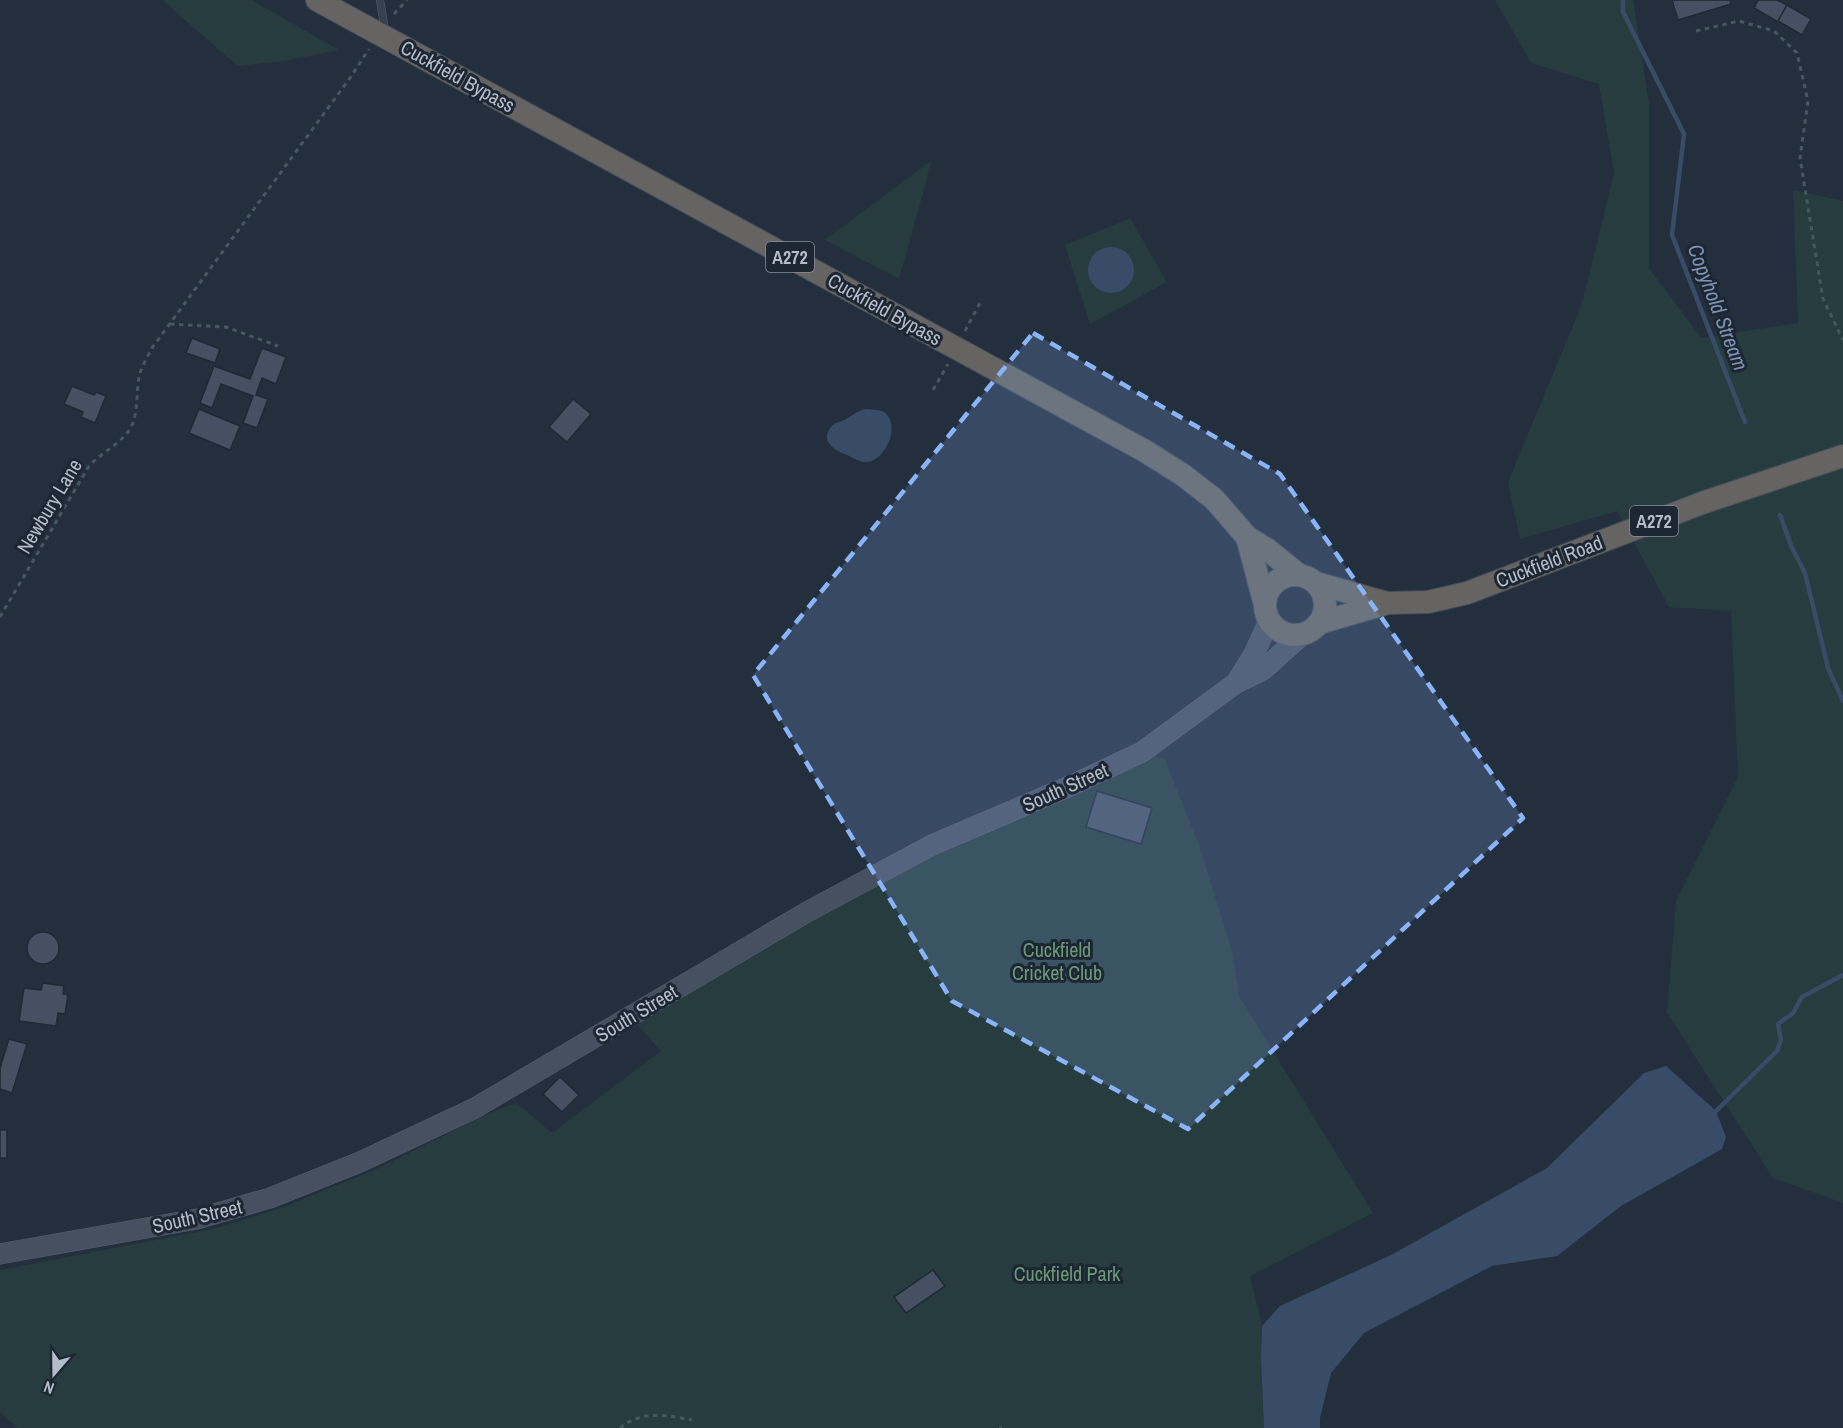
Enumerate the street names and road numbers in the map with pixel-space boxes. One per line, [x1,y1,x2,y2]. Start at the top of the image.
street label: Cuckfield Bypass [396,33,520,119]
road number: A272 [766,242,814,272]
street label: Cuckfield Bypass [823,266,947,352]
street label: Newbury Lane [10,454,88,558]
road number: A272 [1630,506,1678,536]
street label: Cuckfield Road [1492,528,1606,594]
street label: South Street [1018,756,1113,818]
street label: South Street [590,978,682,1048]
street label: South Street [150,1192,245,1239]

